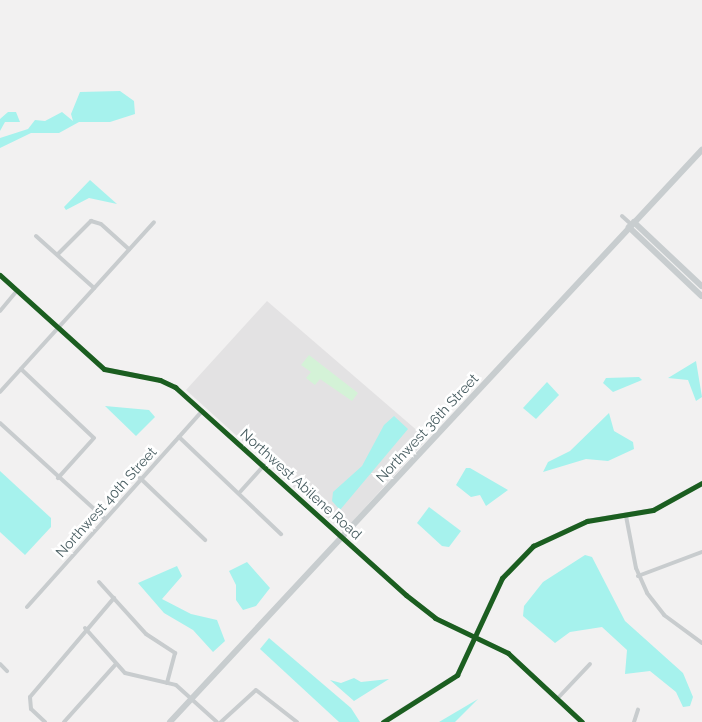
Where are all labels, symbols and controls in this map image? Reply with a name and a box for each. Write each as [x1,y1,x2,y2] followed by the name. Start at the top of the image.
[372,370,482,486] street label: Northwest 36th Street
[237,425,365,543] street label: Northwest Abilene Road
[52,443,160,561] street label: Northwest 40th Street

